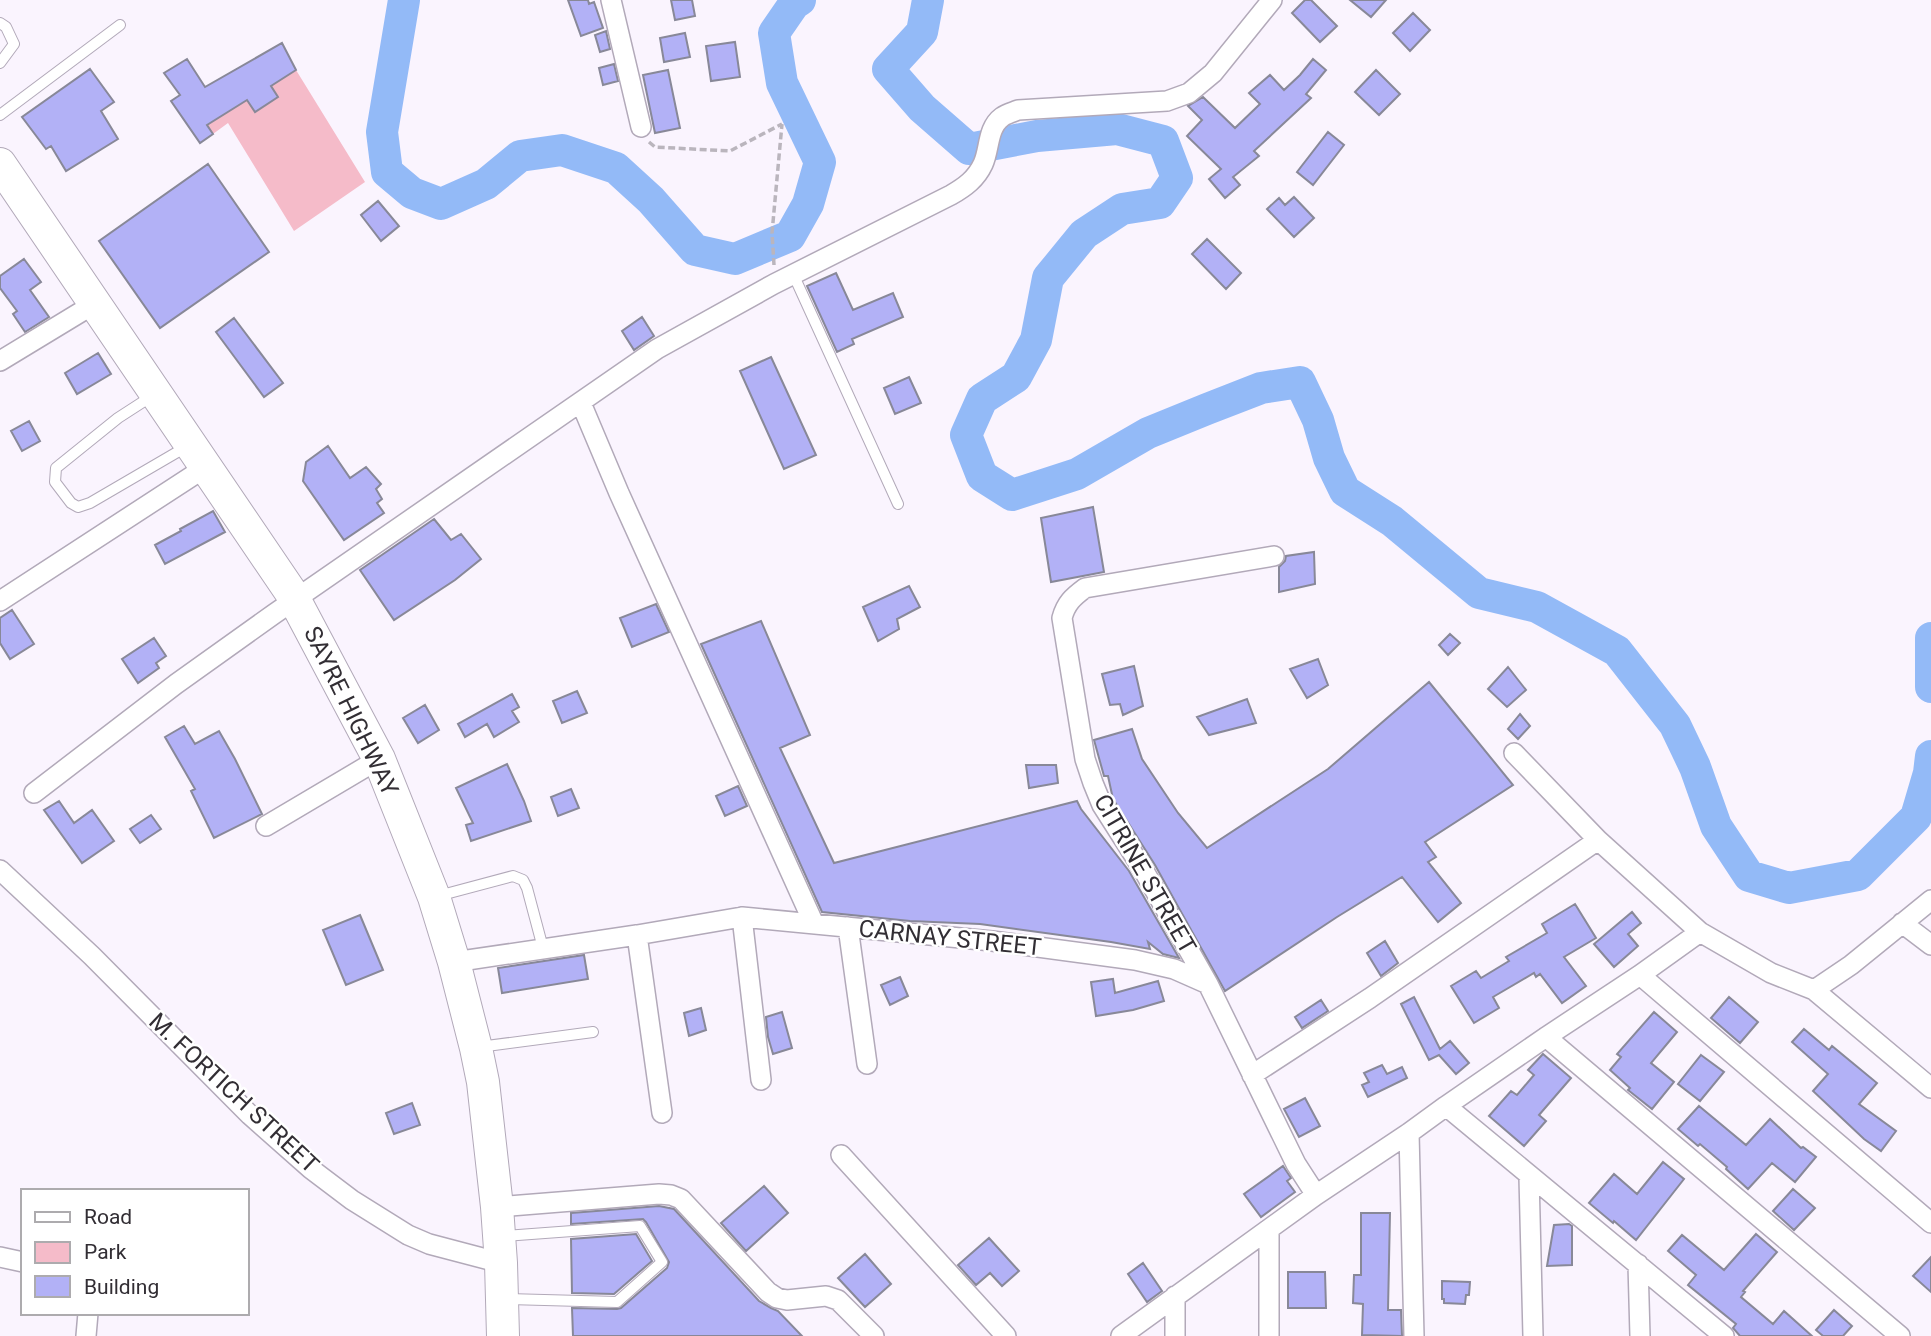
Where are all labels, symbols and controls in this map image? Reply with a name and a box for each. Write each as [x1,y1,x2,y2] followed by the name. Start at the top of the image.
[298,622,404,801] street label: SAYRE HIGHWAY
[1088,789,1202,959] street label: CITRINE STREET
[857,914,1043,962] street label: CARNAY STREET
[143,1007,325,1179] street label: M. FORTICH STREET
[21,1189,248,1315] legend
[84,1205,132,1229] text: Road
[84,1240,127,1264] text: Park
[84,1275,159,1299] text: Building

